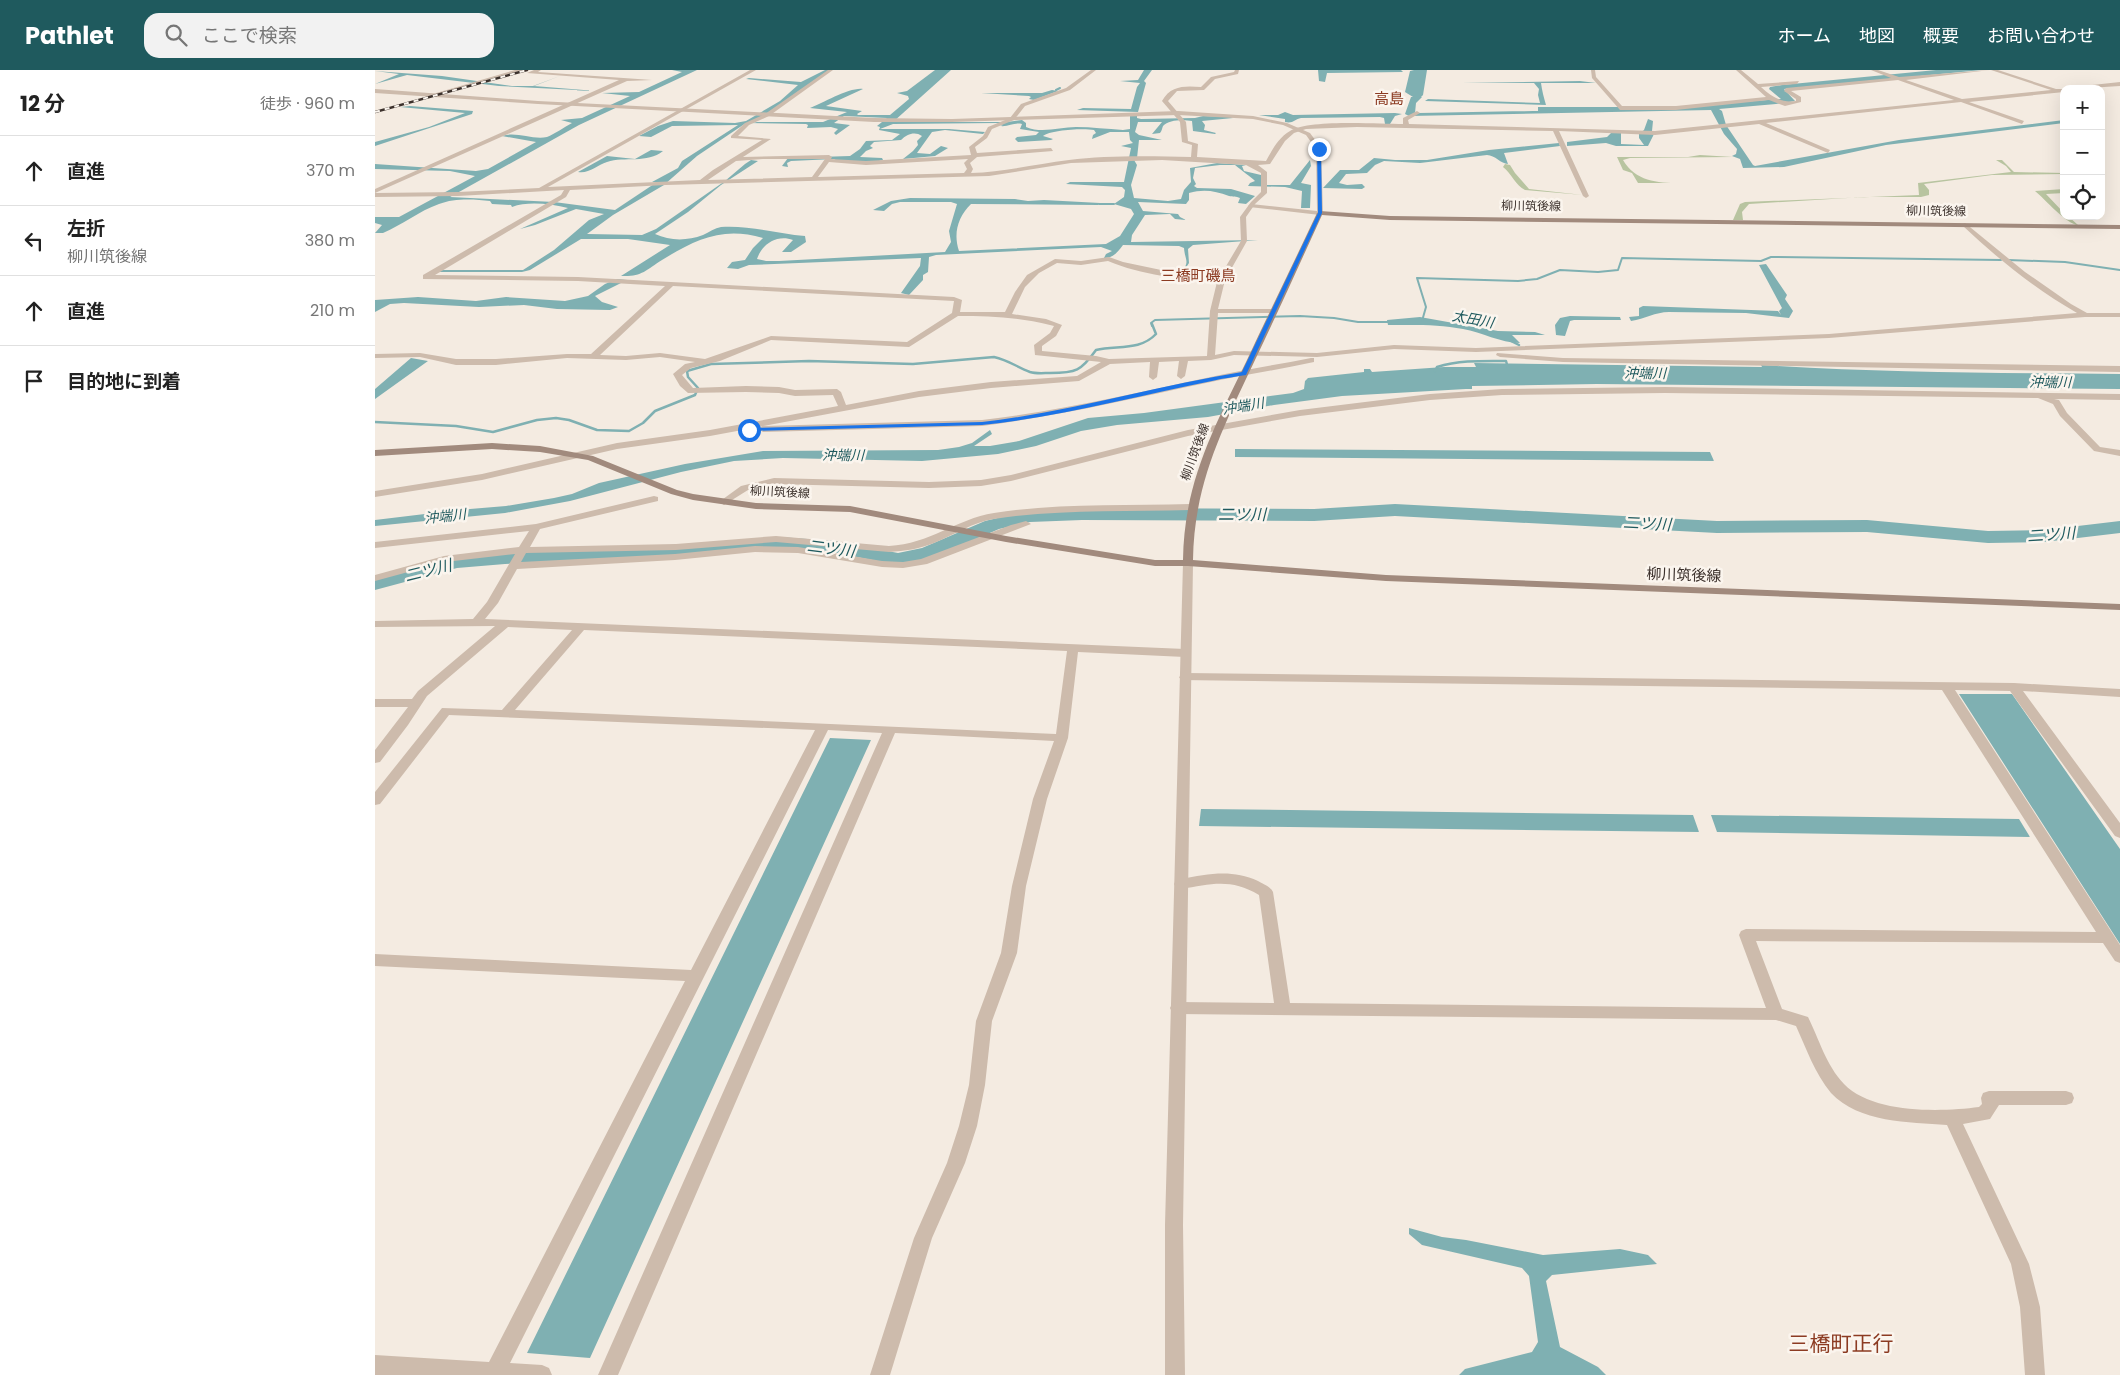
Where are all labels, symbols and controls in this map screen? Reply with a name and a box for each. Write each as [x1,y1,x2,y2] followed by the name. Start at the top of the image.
[144,13,494,58] search box
[25,19,114,52] text: Pathlet
[162,21,190,49] icon: search
[202,22,297,49] text: ここで検索
[1778,23,1831,48] text: ホーム
[1859,23,1895,48] text: 地図
[1923,23,1959,48] text: 概要
[1987,23,2095,48] text: お問い合わせ
[2060,85,2105,220] map controls
[2060,85,2105,130] button: +
[1374,88,1404,109] district label: 高島
[20,89,65,118] text: 12 分
[260,92,355,115] text: 徒歩 · 960 m
[2060,130,2105,175] button: −
[1308,138,1331,161] route end
[20,157,48,185] icon: ahead
[67,158,105,185] text: 直進
[306,159,355,182] text: 370 m
[2060,175,2105,220] button: locate
[1501,196,1561,215] street label: 柳川筑後線
[1906,201,1966,220] street label: 柳川筑後線
[67,215,105,242] text: 左折
[20,227,48,255] icon: left
[305,229,355,252] text: 380 m
[67,245,147,268] text: 柳川筑後線
[1160,265,1236,286] district label: 三橋町磯鳥
[20,297,48,325] icon: ahead
[67,298,105,325] text: 直進
[310,299,355,322] text: 210 m
[1451,306,1497,333] water label: 太田川
[1624,363,1668,383] water label: 沖端川
[20,367,48,395] icon: arrive
[67,368,181,395] text: 目的地に到着
[2029,372,2073,392] water label: 沖端川
[1221,393,1267,419] water label: 沖端川
[738,419,761,442] route start
[1176,421,1213,483] street label: 柳川筑後線
[822,445,866,465] water label: 沖端川
[750,481,810,502] street label: 柳川筑後線
[1218,503,1268,526] water label: 二ツ川
[423,504,469,528] water label: 沖端川
[1622,511,1674,536] water label: 二ツ川
[2026,521,2078,548] water label: 二ツ川
[806,534,858,563] water label: 二ツ川
[402,553,456,587] water label: 二ツ川
[1646,563,1722,586] street label: 柳川筑後線
[1789,1329,1894,1358] district label: 三橋町正行

